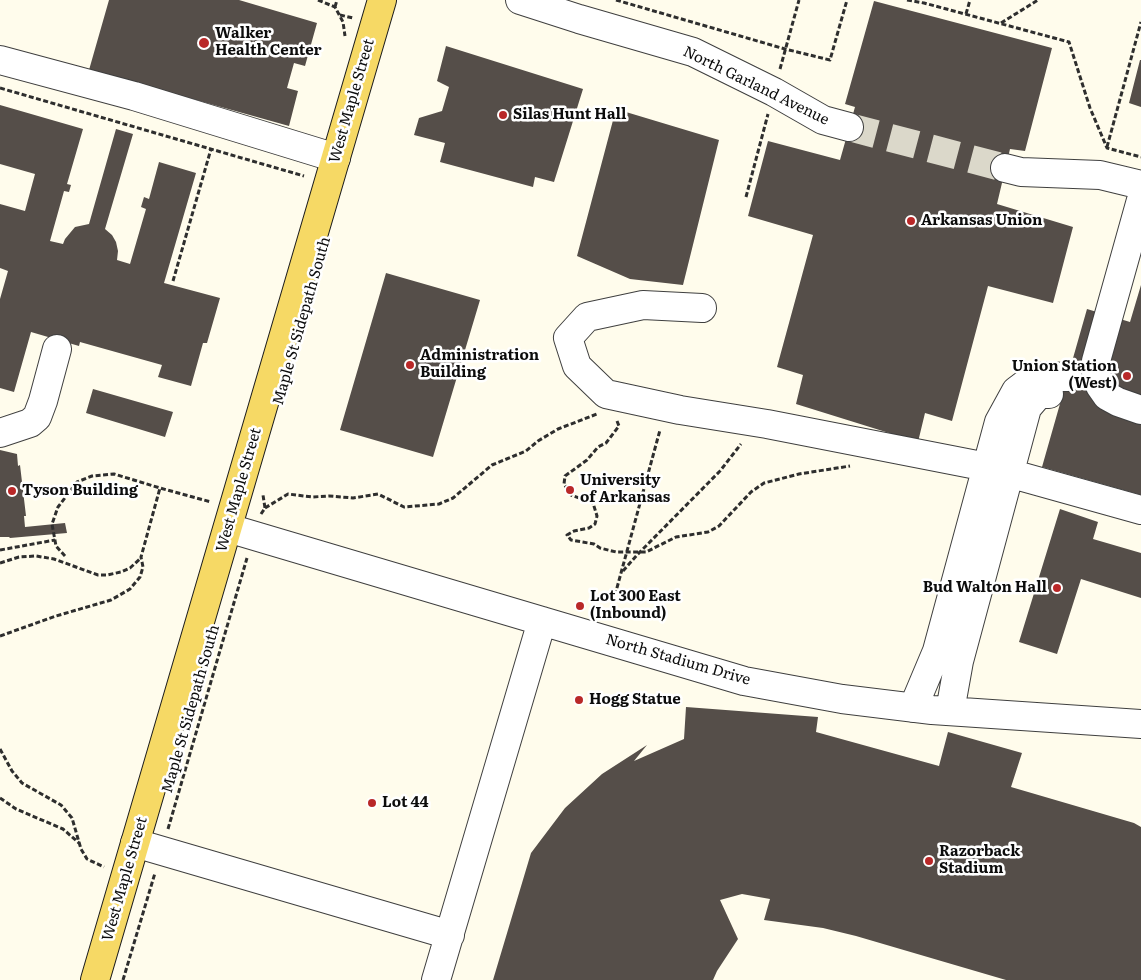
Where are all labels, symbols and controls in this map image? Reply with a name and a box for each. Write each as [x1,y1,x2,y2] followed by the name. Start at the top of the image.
[215,25,322,60] place label: Walker Health Center
[197,36,211,50] marker: Walker Health Center
[326,37,378,165] street label: West Maple Street
[680,43,832,129] street label: North Garland Avenue
[513,106,626,124] place label: Silas Hunt Hall
[497,109,509,121] marker: Silas Hunt Hall
[921,212,1042,230] place label: Arkansas Union
[905,215,917,227] marker: Arkansas Union
[269,235,335,407] street label: Maple St Sidepath South
[420,347,539,382] place label: Administration Building
[1012,358,1117,393] place label: Union Station (West)
[404,359,416,371] marker: Administration Building
[1121,370,1133,382] marker: Union Station (West)
[213,426,265,554] street label: West Maple Street
[580,472,670,507] place label: University of Arkansas
[22,482,138,500] place label: Tyson Building
[564,484,576,496] marker: University of Arkansas
[6,485,18,497] marker: Tyson Building
[923,579,1047,597] place label: Bud Walton Hall
[1051,582,1063,594] marker: Bud Walton Hall
[590,588,681,623] place label: Lot 300 East (Inbound)
[574,600,586,612] marker: Lot 300 East (Inbound)
[158,623,224,795] street label: Maple St Sidepath South
[603,631,753,689] street label: North Stadium Drive
[589,691,681,709] place label: Hogg Statue
[573,694,585,706] marker: Hogg Statue
[382,794,429,812] place label: Lot 44
[366,797,378,809] marker: Lot 44
[99,815,151,943] street label: West Maple Street
[939,843,1020,878] place label: Razorback Stadium
[923,855,935,867] marker: Razorback Stadium

